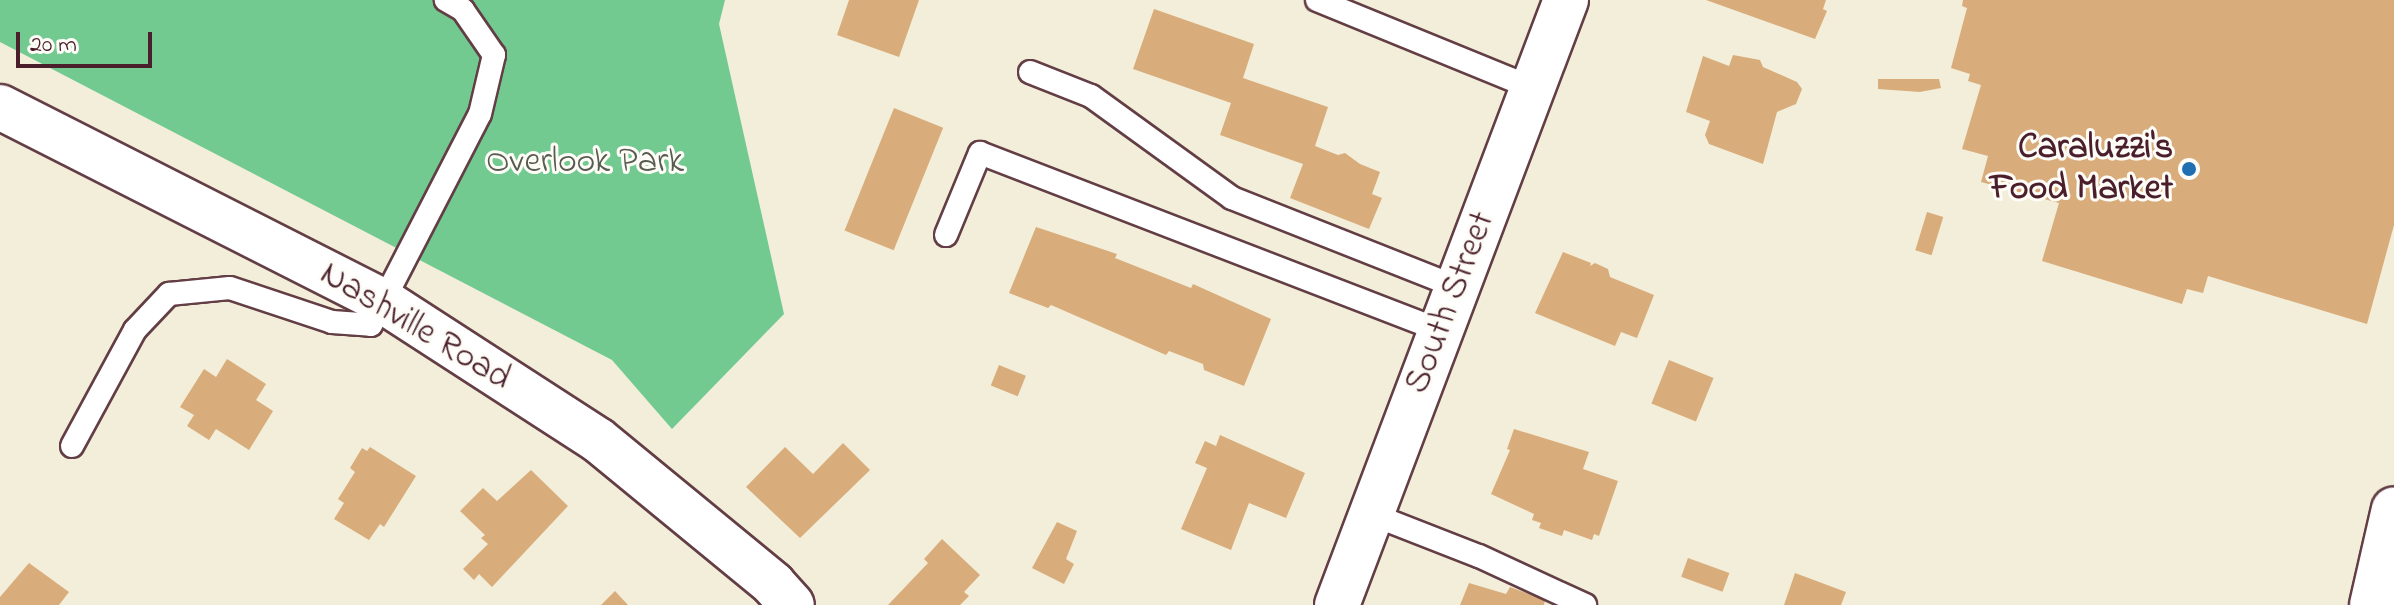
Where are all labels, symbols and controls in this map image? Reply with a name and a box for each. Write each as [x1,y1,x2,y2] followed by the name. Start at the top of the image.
[20,16,156,66] scale bar
[30,28,77,63] text: 20 m
[1990,126,2173,211] place label: Caraluzzi's Food Market
[486,141,684,185] park label: Overlook Park
[2180,160,2198,178] marker: Caraluzzi's Food Market
[1397,206,1505,400] street label: South Street
[312,253,518,401] street label: Nashville Road

